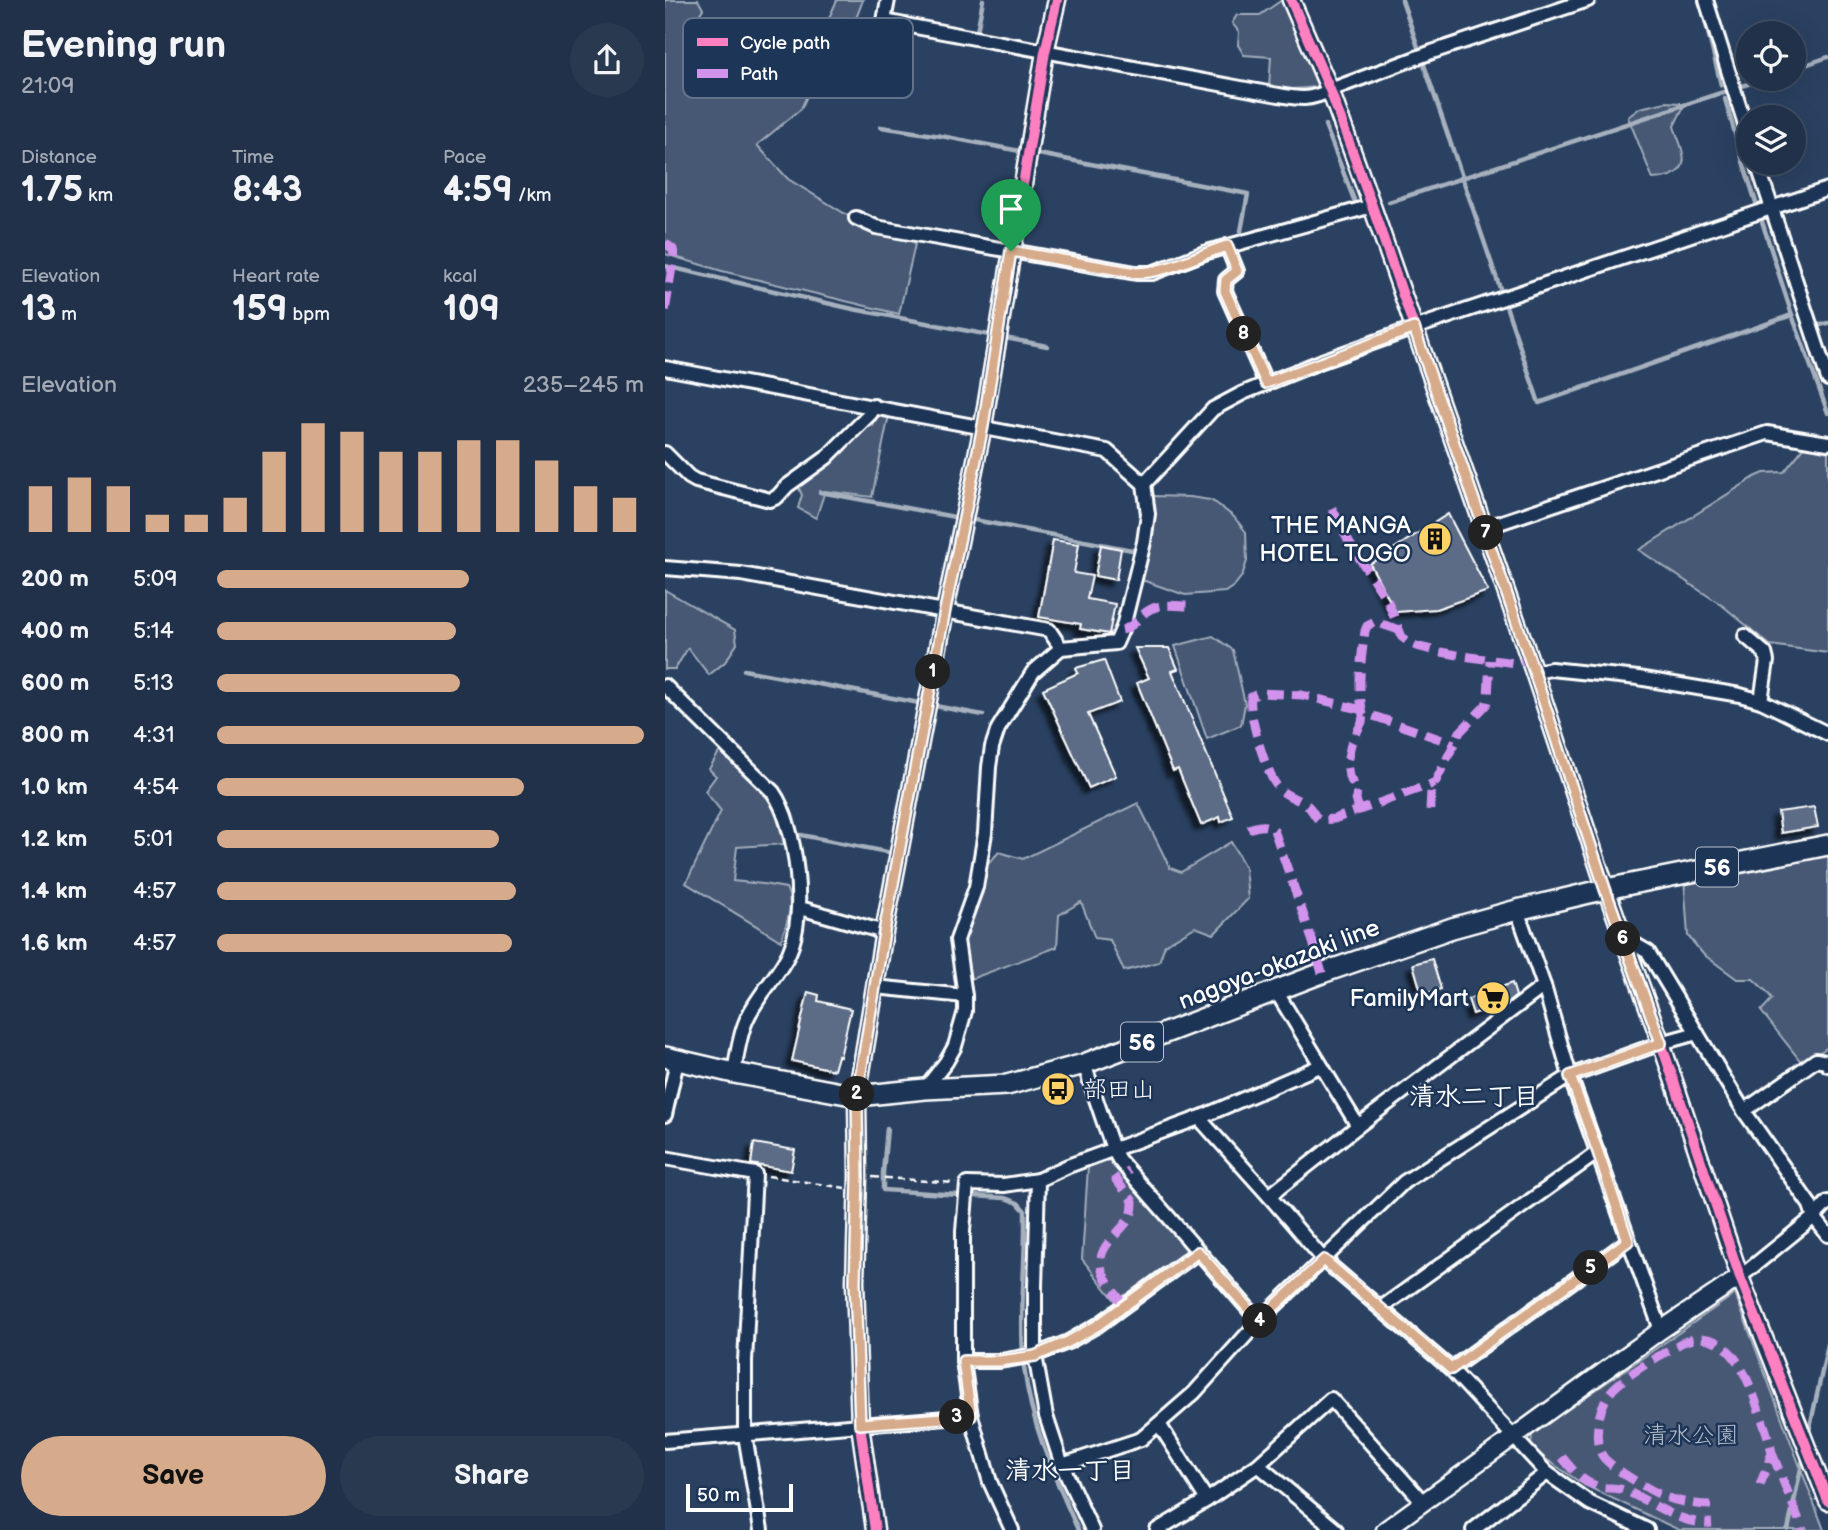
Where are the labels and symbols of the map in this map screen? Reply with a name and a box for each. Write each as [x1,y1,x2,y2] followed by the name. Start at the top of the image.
[683,18,913,98] legend
[740,32,830,55] text: Cycle path
[740,63,778,86] text: Path
[981,179,1041,251] pin
[1227,316,1261,352] pin: 8
[1259,511,1411,568] place label: THE MANGA HOTEL TOGO
[1469,516,1503,550] pin: 7
[1416,520,1454,558] building icon: THE MANGA HOTEL TOGO
[915,654,951,690] pin: 1
[1696,848,1738,887] road number: 56
[1175,913,1384,1016] street label: nagoya-okazaki line
[1605,922,1641,956] pin: 6
[1474,979,1512,1017] supermarket icon: FamilyMart
[1350,984,1470,1013] place label: FamilyMart
[1121,1023,1163,1062] road number: 56
[1039,1070,1077,1108] bus stop icon: 部田山
[1083,1075,1155,1104] place label: 部田山
[839,1076,875,1112] pin: 2
[1409,1082,1539,1113] district label: 清水二丁目
[1573,1250,1609,1286] pin: 5
[1243,1304,1277,1338] pin: 4
[939,1400,975,1434] pin: 3
[1643,1421,1739,1450] park label: 清水公園
[1005,1456,1135,1487] district label: 清水一丁目
[686,1481,793,1513] scale bar

